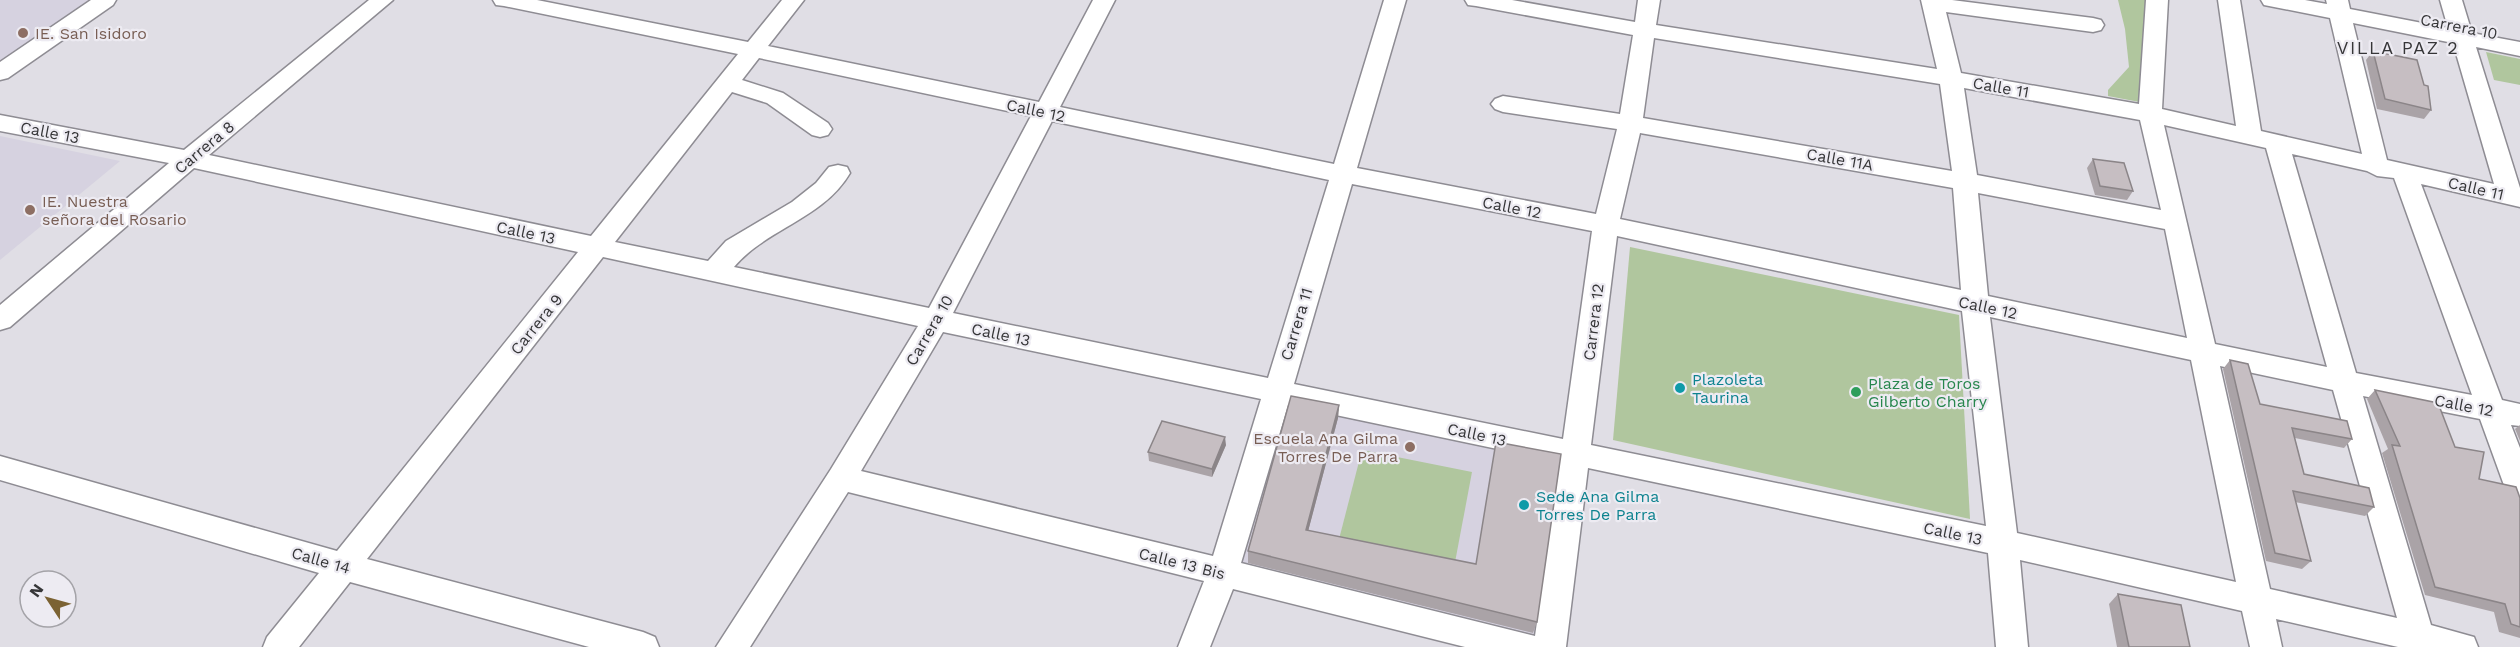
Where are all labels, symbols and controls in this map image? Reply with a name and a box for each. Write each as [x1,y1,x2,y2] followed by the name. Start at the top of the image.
[2419,10,2499,43] street label: Carrera 10
[35,24,147,43] place label: IE. San Isidoro
[16,26,30,40] marker: IE. San Isidoro
[2337,37,2459,58] district label: VILLA PAZ 2
[1971,73,2030,102] street label: Calle 11
[1005,95,1067,126] street label: Calle 12
[19,117,81,148] street label: Calle 13
[170,117,238,178] street label: Carrera 8
[1805,144,1875,175] street label: Calle 11A
[2446,173,2506,204] street label: Calle 11
[42,192,187,229] place label: IE. Nuestra señora del Rosario
[1481,192,1543,223] street label: Calle 12
[23,203,37,217] marker: IE. Nuestra señora del Rosario
[495,217,557,248] street label: Calle 13
[1579,282,1608,362] street label: Carrera 12
[1276,286,1316,363] street label: Carrera 11
[506,290,567,358] street label: Carrera 9
[902,292,957,369] street label: Carrera 10
[1957,292,2019,323] street label: Calle 12
[970,319,1032,350] street label: Calle 13
[1692,370,1763,407] place label: Plazoleta Taurina
[1868,374,1988,411] place label: Plaza de Toros Gilberto Charry
[1673,381,1687,395] marker: Plazoleta Taurina
[1849,385,1863,399] marker: Plaza de Toros Gilberto Charry
[2433,390,2495,421] street label: Calle 12
[1446,419,1508,450] street label: Calle 13
[1253,429,1398,466] place label: Escuela Ana Gilma Torres De Parra
[1403,440,1417,454] marker: Escuela Ana Gilma Torres De Parra
[1536,487,1659,524] place label: Sede Ana Gilma Torres De Parra
[1517,498,1531,512] marker: Sede Ana Gilma Torres De Parra
[1922,518,1984,549] street label: Calle 13
[289,543,353,578] street label: Calle 14
[1137,544,1227,583] street label: Calle 13 Bis
[18,569,78,629] north arrow
[25,580,47,601] text: N

